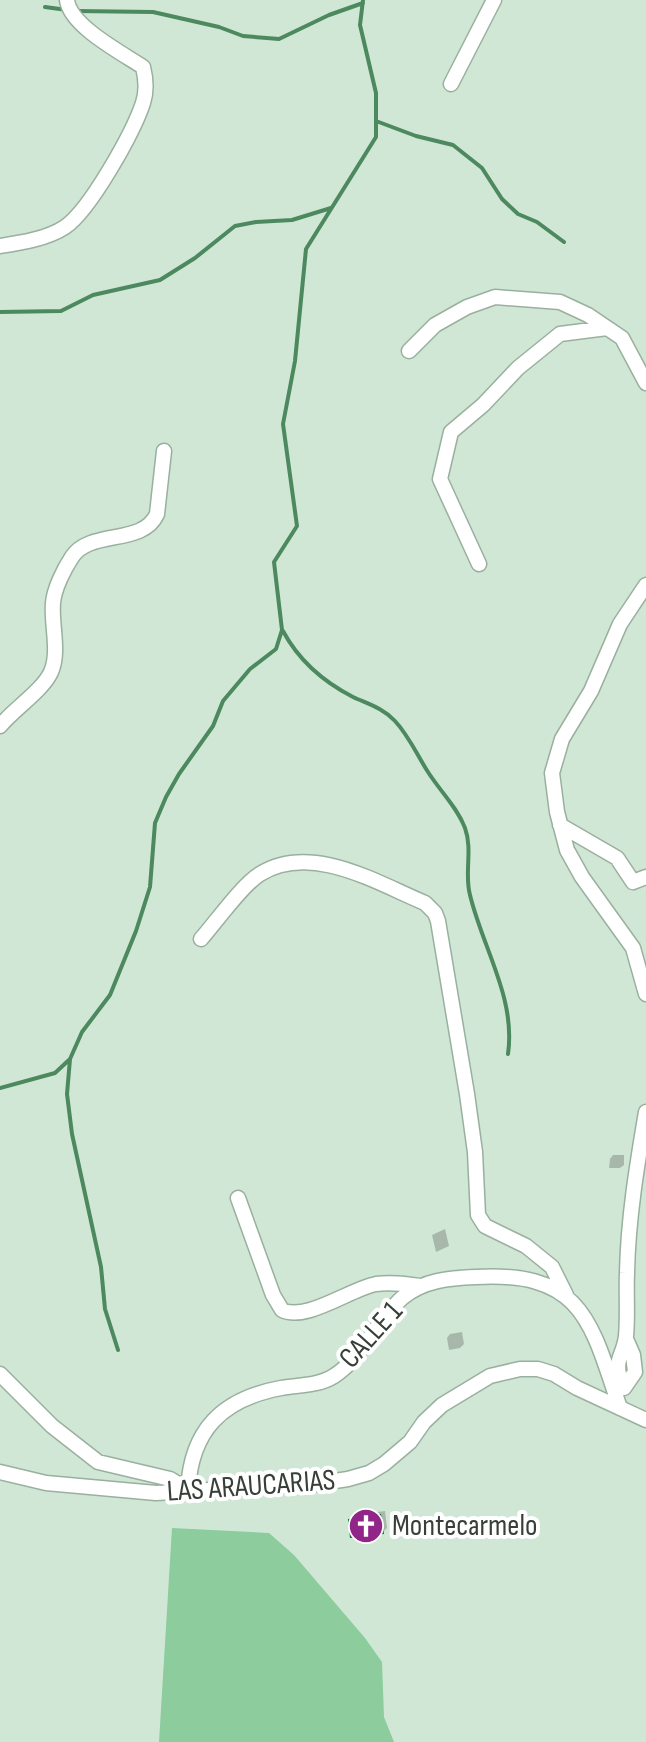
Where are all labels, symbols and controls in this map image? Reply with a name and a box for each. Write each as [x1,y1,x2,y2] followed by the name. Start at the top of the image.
[332,1294,411,1376] street label: CALLE 1
[166,1462,336,1510] street label: LAS ARAUCARIAS
[347,1507,385,1545] church icon: Montecarmelo
[392,1508,537,1544] place label: Montecarmelo

